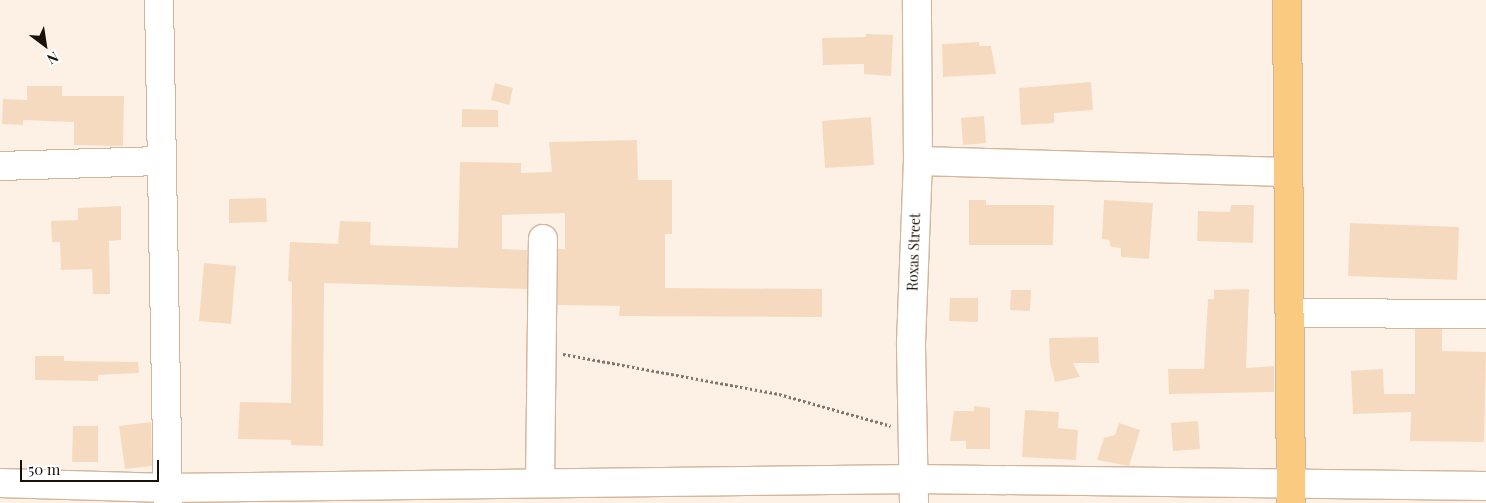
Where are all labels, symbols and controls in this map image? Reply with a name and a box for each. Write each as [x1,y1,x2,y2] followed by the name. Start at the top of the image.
[20,20,70,70] north arrow
[44,48,62,69] text: N
[904,213,924,291] street label: Roxas Street
[22,450,161,482] scale bar
[28,459,60,479] text: 50 m

